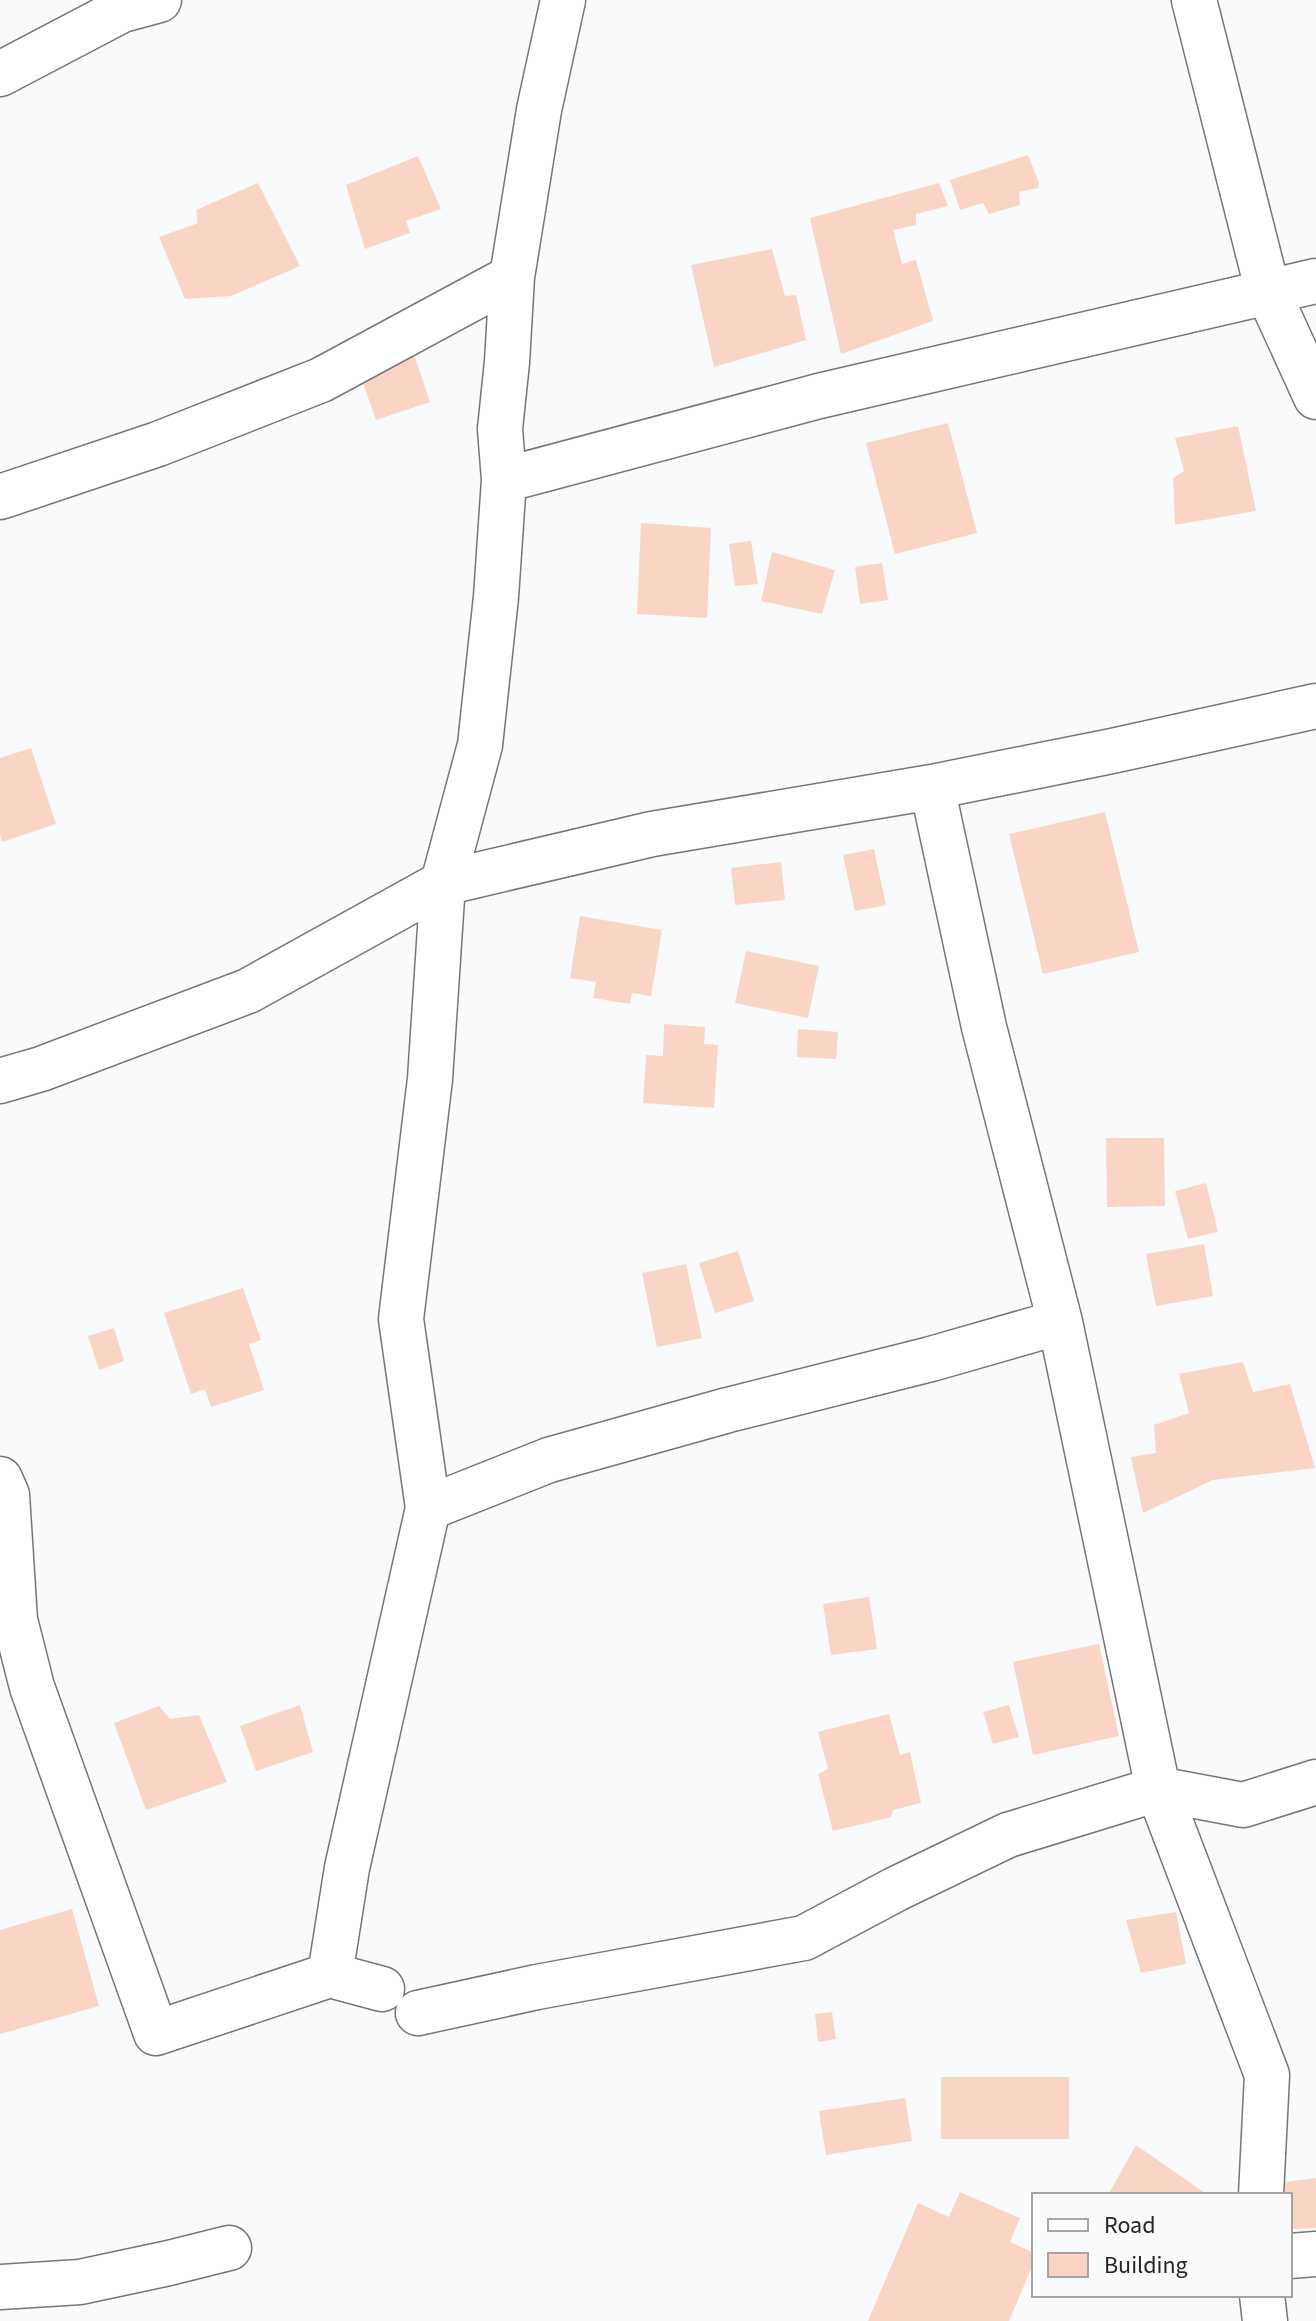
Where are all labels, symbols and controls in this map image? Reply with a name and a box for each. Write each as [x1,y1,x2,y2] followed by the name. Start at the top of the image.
[1032,2193,1292,2297] legend
[1104,2208,1156,2243] text: Road
[1104,2248,1188,2283] text: Building

